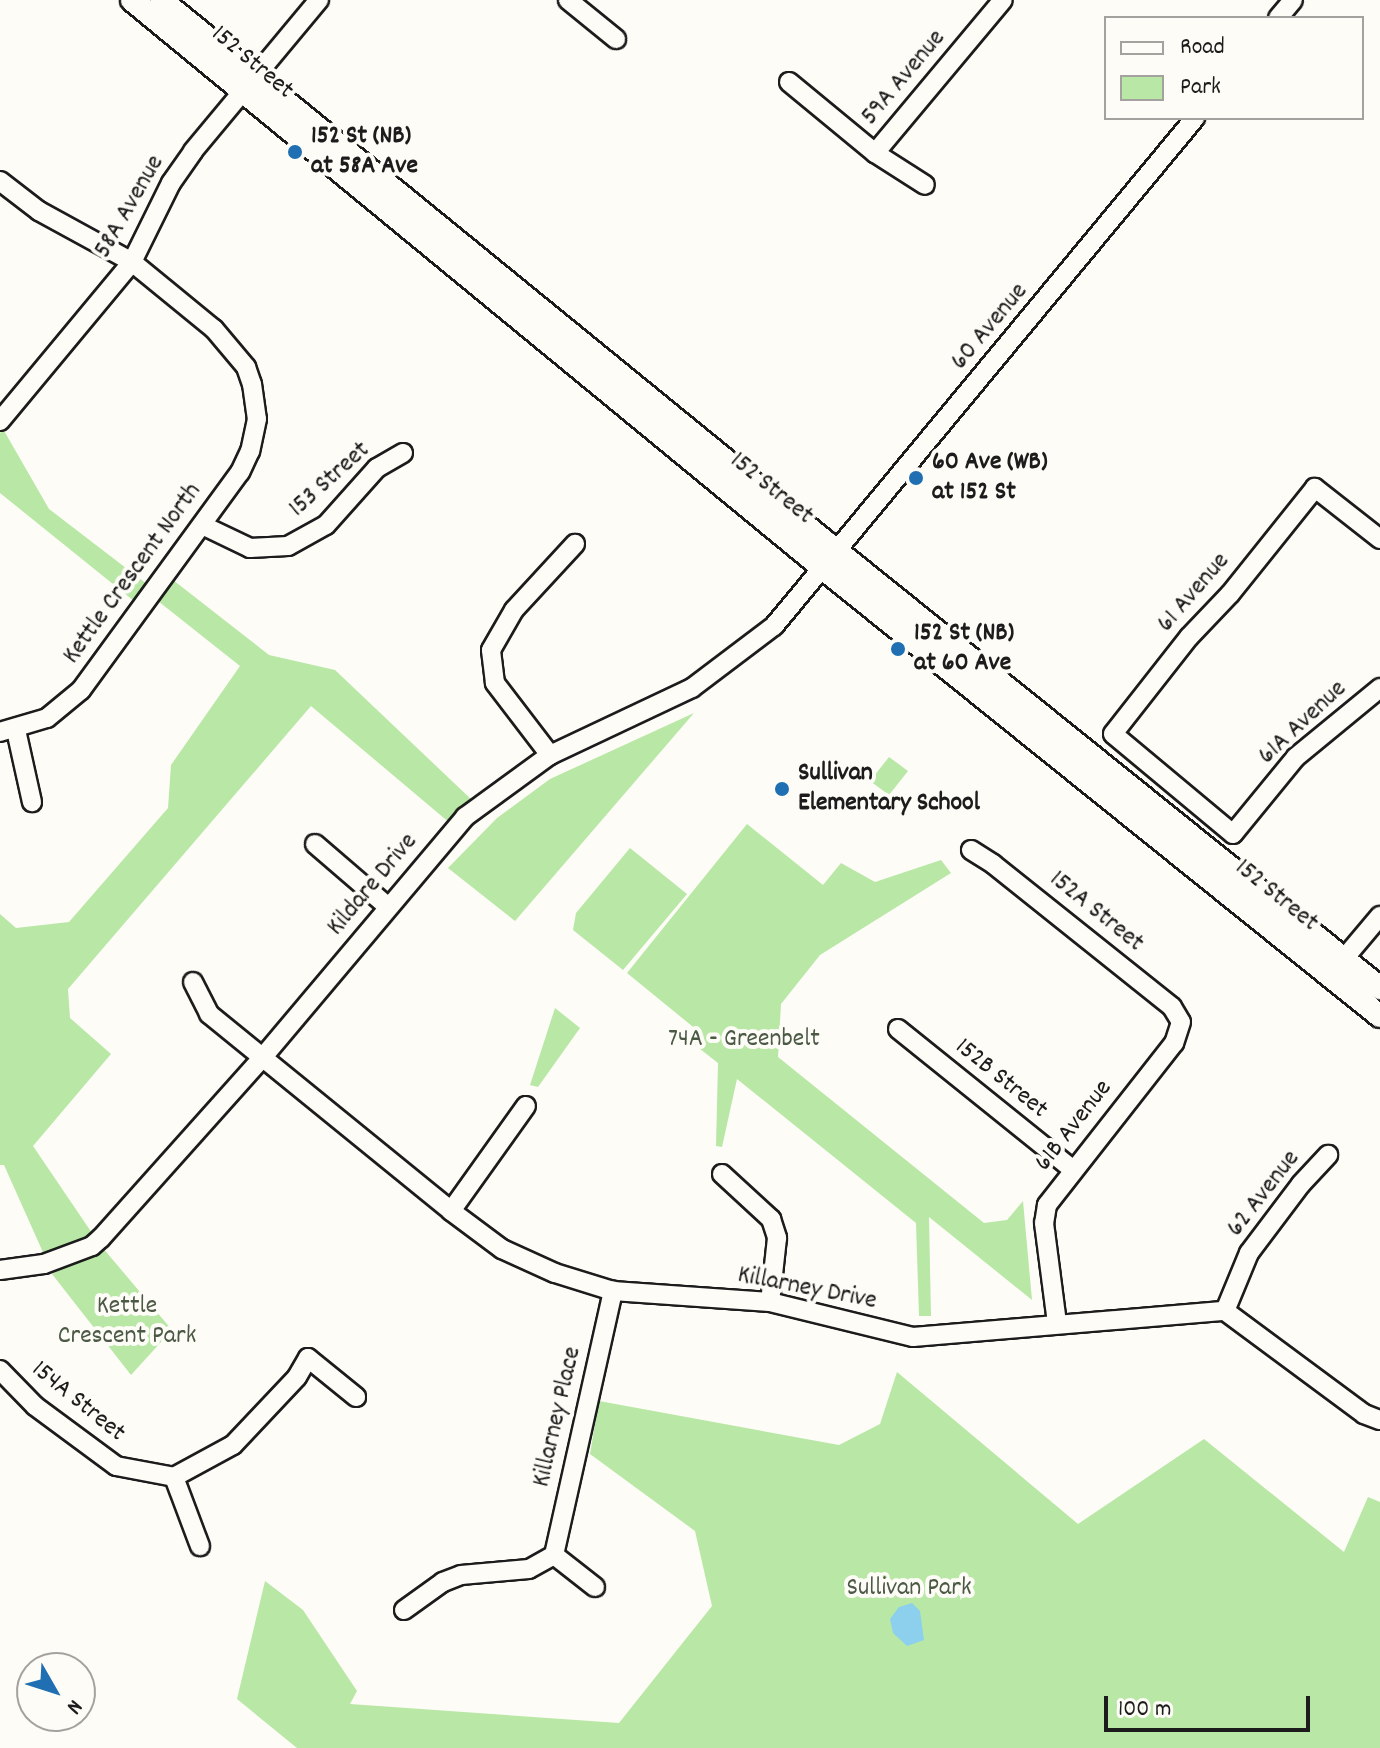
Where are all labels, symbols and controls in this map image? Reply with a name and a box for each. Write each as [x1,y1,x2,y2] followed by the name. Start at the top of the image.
[1104,16,1364,120] legend
[204,19,300,107] street label: 152 Street
[855,24,953,132] street label: 59A Avenue
[1180,31,1225,65] text: Road
[1180,71,1221,105] text: Park
[311,121,418,182] place label: 152 St (NB) at 58A Ave
[286,143,304,161] marker: 152 St (NB) at 58A Ave
[88,150,172,264] street label: 58A Avenue
[945,277,1035,377] street label: 60 Avenue
[283,435,377,525] street label: 153 Street
[723,446,819,532] street label: 152 Street
[932,447,1048,508] place label: 60 Ave (WB) at 152 St
[907,469,925,487] marker: 60 Ave (WB) at 152 St
[57,477,209,671] street label: Kettle Crescent North
[1151,547,1237,639] street label: 61 Avenue
[914,618,1014,680] place label: 152 St (NB) at 60 Ave
[889,640,907,658] marker: 152 St (NB) at 60 Ave
[1252,674,1354,772] street label: 61A Avenue
[798,758,980,820] place label: Sullivan Elementary School
[773,780,791,798] marker: Sullivan Elementary School
[321,827,425,943] street label: Kildare Drive
[1228,853,1324,939] street label: 152 Street
[1042,865,1150,959] street label: 152A Street
[668,1024,820,1056] park label: 74A - Greenbelt
[948,1032,1054,1126] street label: 152B Street
[1029,1074,1119,1178] street label: 61B Avenue
[1221,1145,1307,1243] street label: 62 Avenue
[735,1260,879,1318] street label: Killarney Drive
[58,1291,196,1352] park label: Kettle Crescent Park
[527,1344,589,1490] street label: Killarney Place
[25,1355,131,1449] street label: 154A Street
[846,1573,972,1605] park label: Sullivan Park
[16,1652,96,1732] north arrow
[1108,1680,1314,1730] scale bar
[58,1692,89,1720] text: N
[1118,1693,1171,1727] text: 100 m

